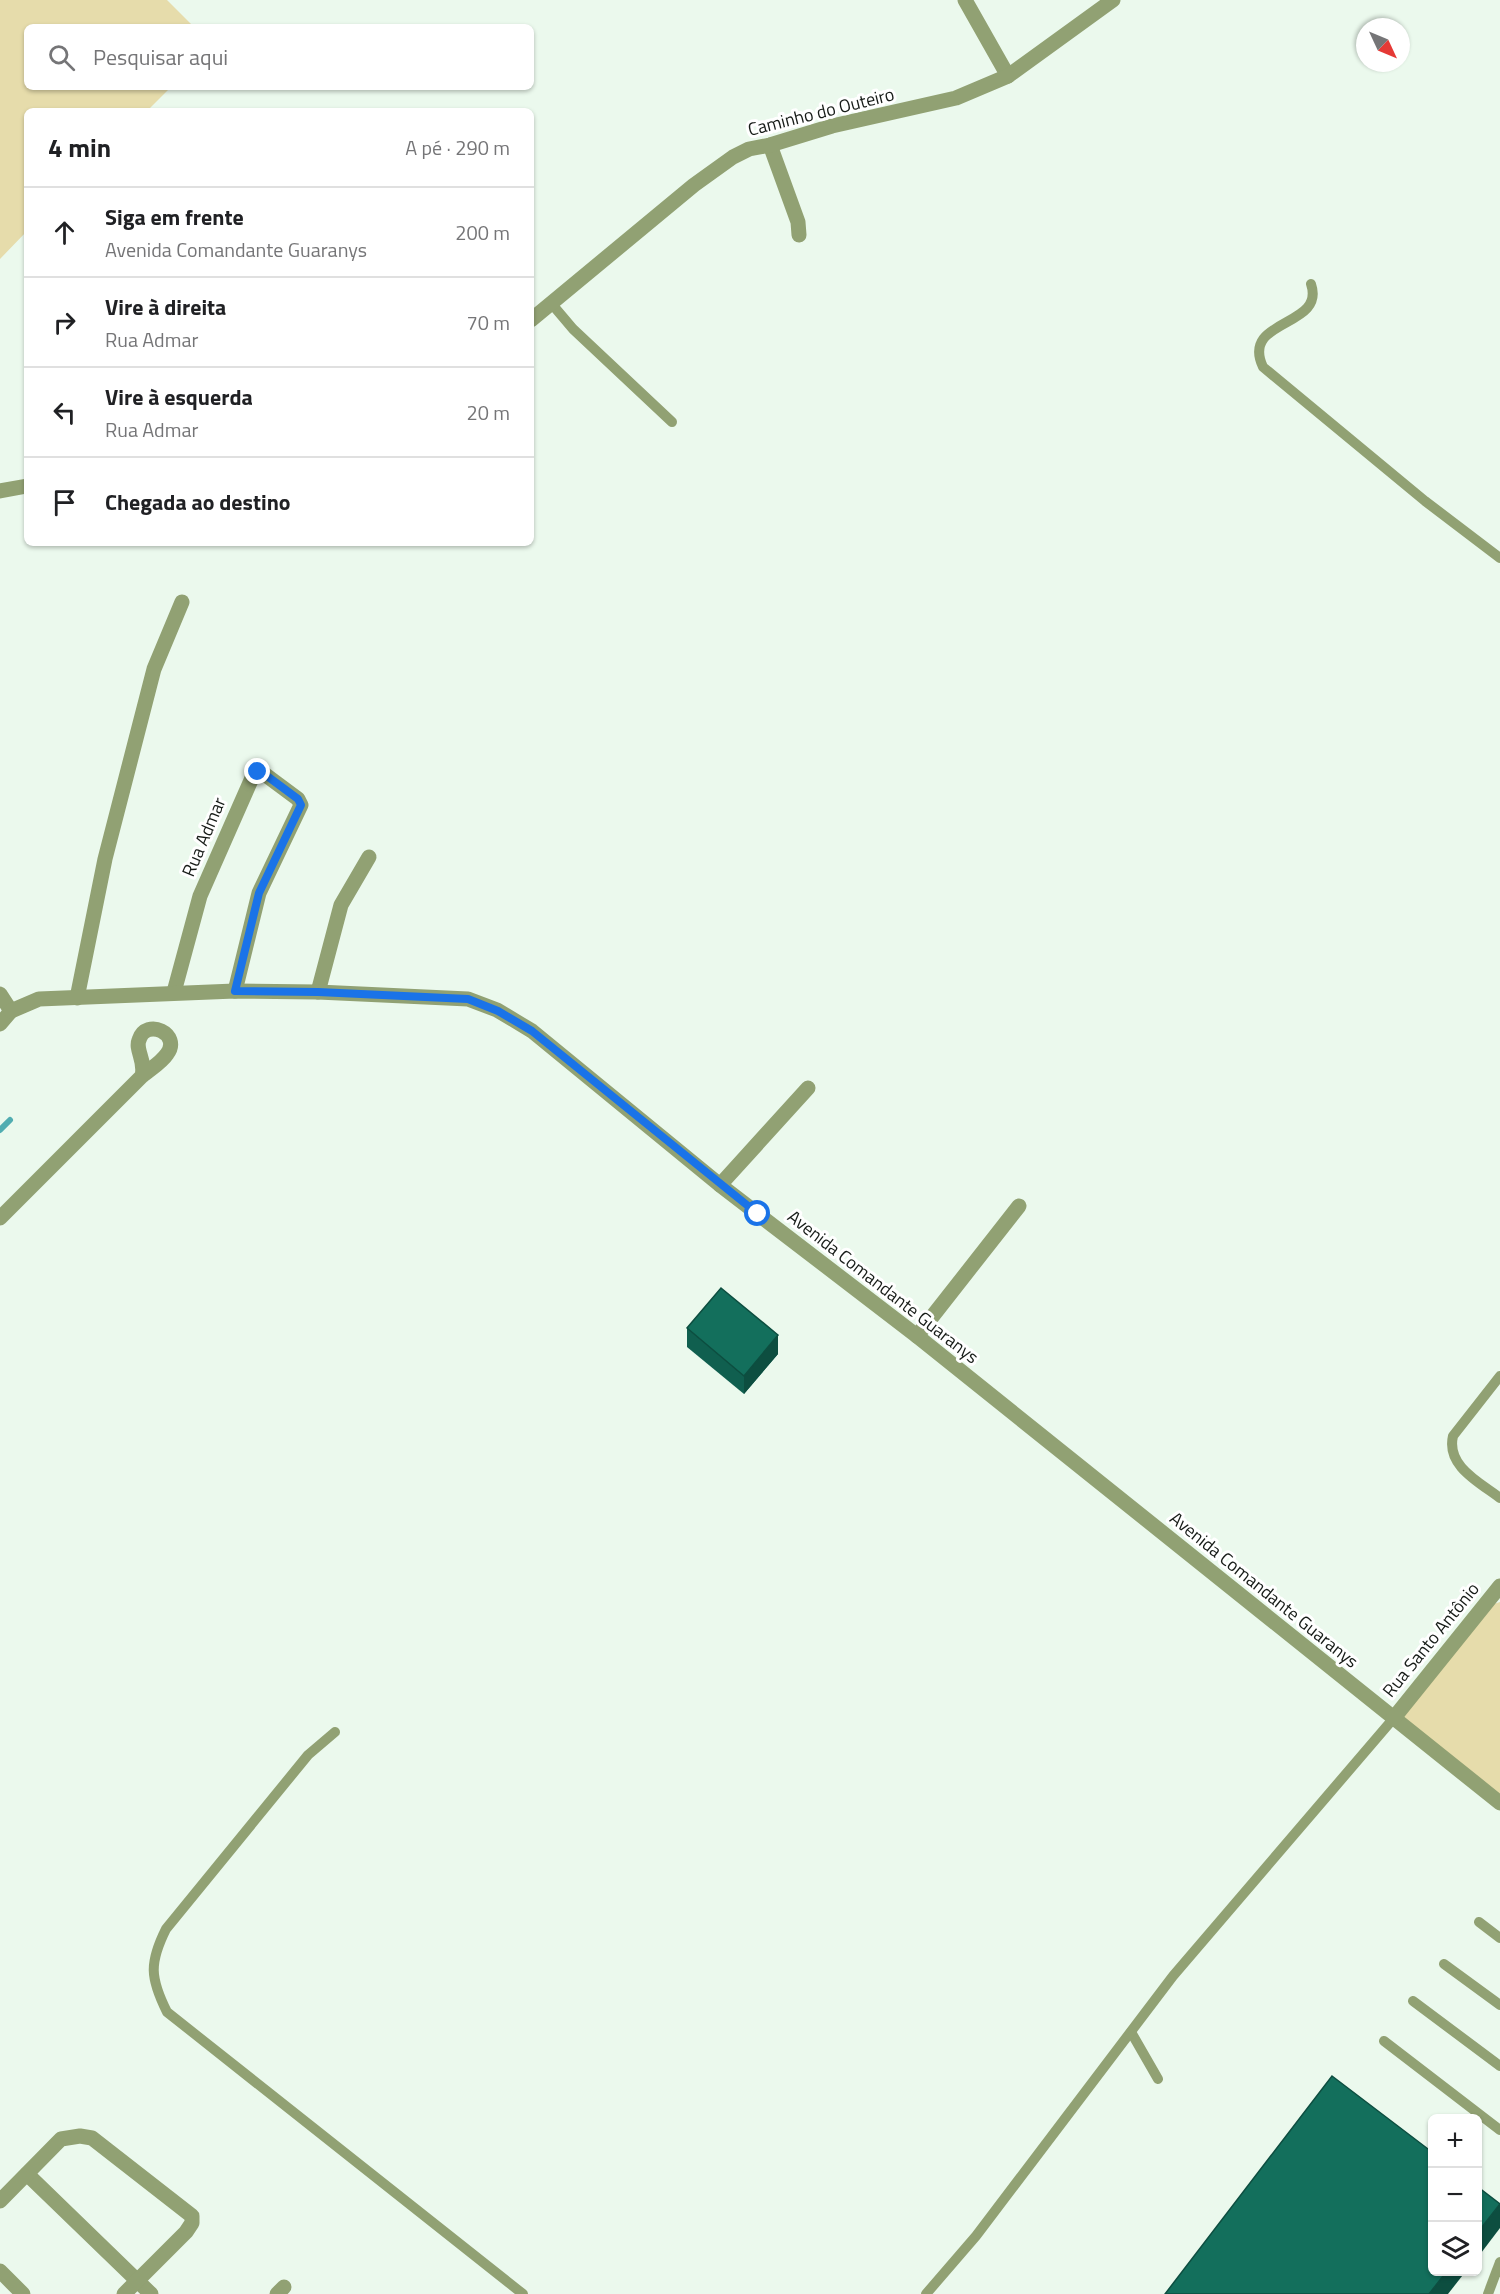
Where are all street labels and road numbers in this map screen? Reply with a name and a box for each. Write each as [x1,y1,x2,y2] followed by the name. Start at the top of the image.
[745,80,897,143] street label: Caminho do Outeiro
[175,793,232,881] street label: Rua Admar
[782,1203,985,1370] street label: Avenida Comandante Guaranys
[1164,1505,1364,1674] street label: Avenida Comandante Guaranys
[1376,1576,1485,1703] street label: Rua Santo Antônio

